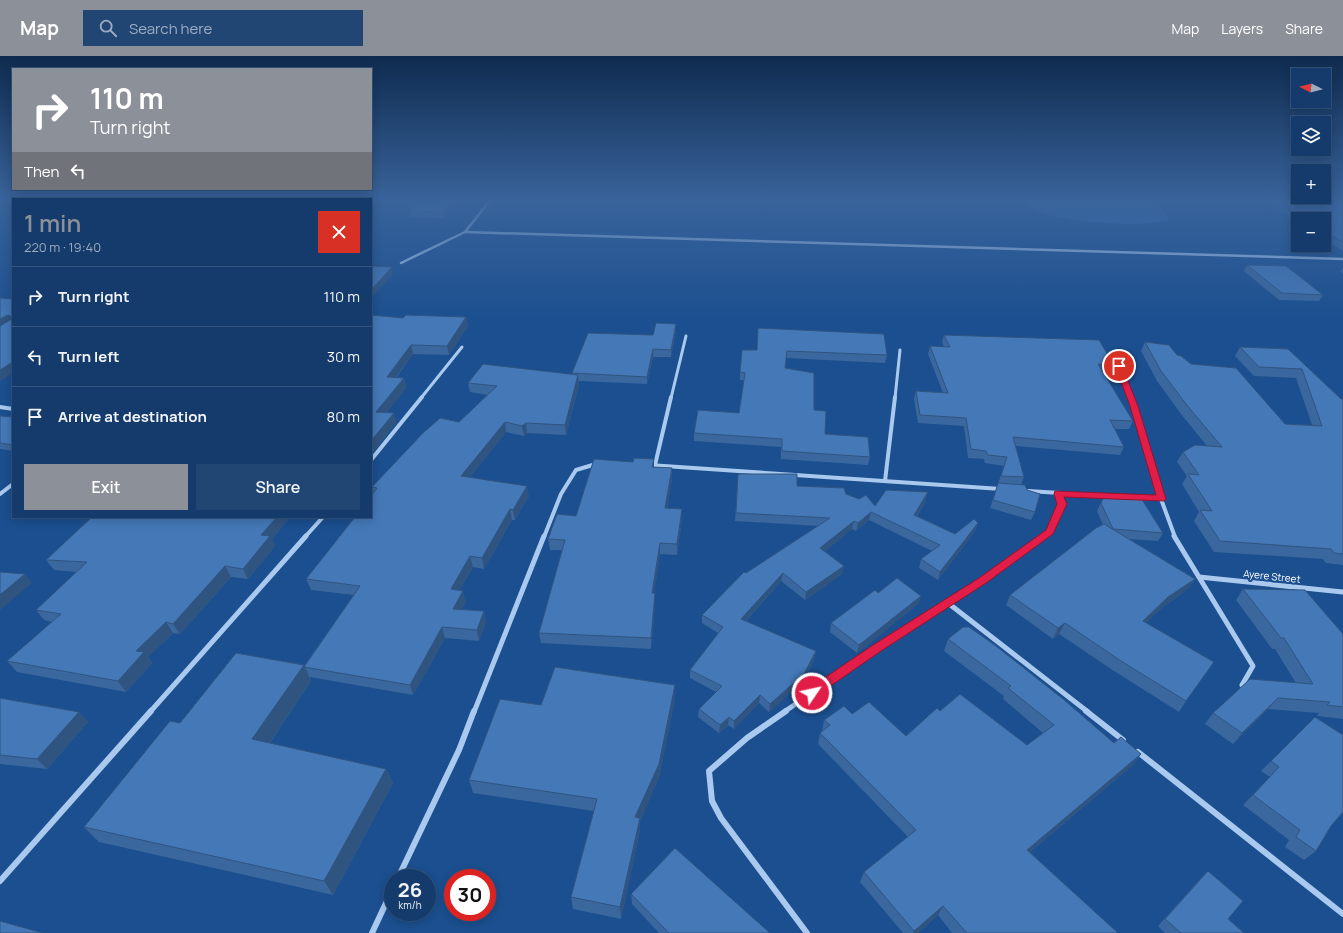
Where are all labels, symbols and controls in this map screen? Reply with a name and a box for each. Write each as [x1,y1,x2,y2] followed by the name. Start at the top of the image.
[83,10,363,46] search box
[20,15,59,41] text: Map
[97,17,119,39] icon: search
[129,18,212,39] text: Search here
[1171,19,1199,38] text: Map
[1221,19,1263,38] text: Layers
[1285,19,1323,38] text: Share
[1291,68,1331,108] north arrow
[1291,68,1331,252] map controls
[90,79,164,117] text: 110 m
[24,84,76,136] icon: right
[90,115,171,139] text: Turn right
[1291,116,1331,156] button: layers
[67,160,89,182] icon: left
[24,161,59,182] text: Then
[1291,164,1331,204] button: +
[24,206,81,239] text: 1 min
[318,211,360,253] button: close
[1291,212,1331,252] button: −
[24,238,101,256] text: 220 m · 19:40
[24,286,46,308] icon: right
[58,286,129,307] text: Turn right
[323,286,360,307] text: 110 m
[24,346,46,368] icon: left
[58,346,120,367] text: Turn left
[327,346,360,367] text: 30 m
[1102,349,1136,383] pin
[1108,355,1130,377] icon: arrive
[24,406,46,428] icon: arrive
[58,406,207,427] text: Arrive at destination
[326,406,360,427] text: 80 m
[24,464,188,510] button: Exit
[196,464,360,510] button: Share
[1243,566,1301,586] street label: Ayere Street
[791,672,833,714] position arrow
[444,869,496,921] speed limit sign: 30
[398,876,422,903] text: 26
[398,898,422,912] text: km/h

